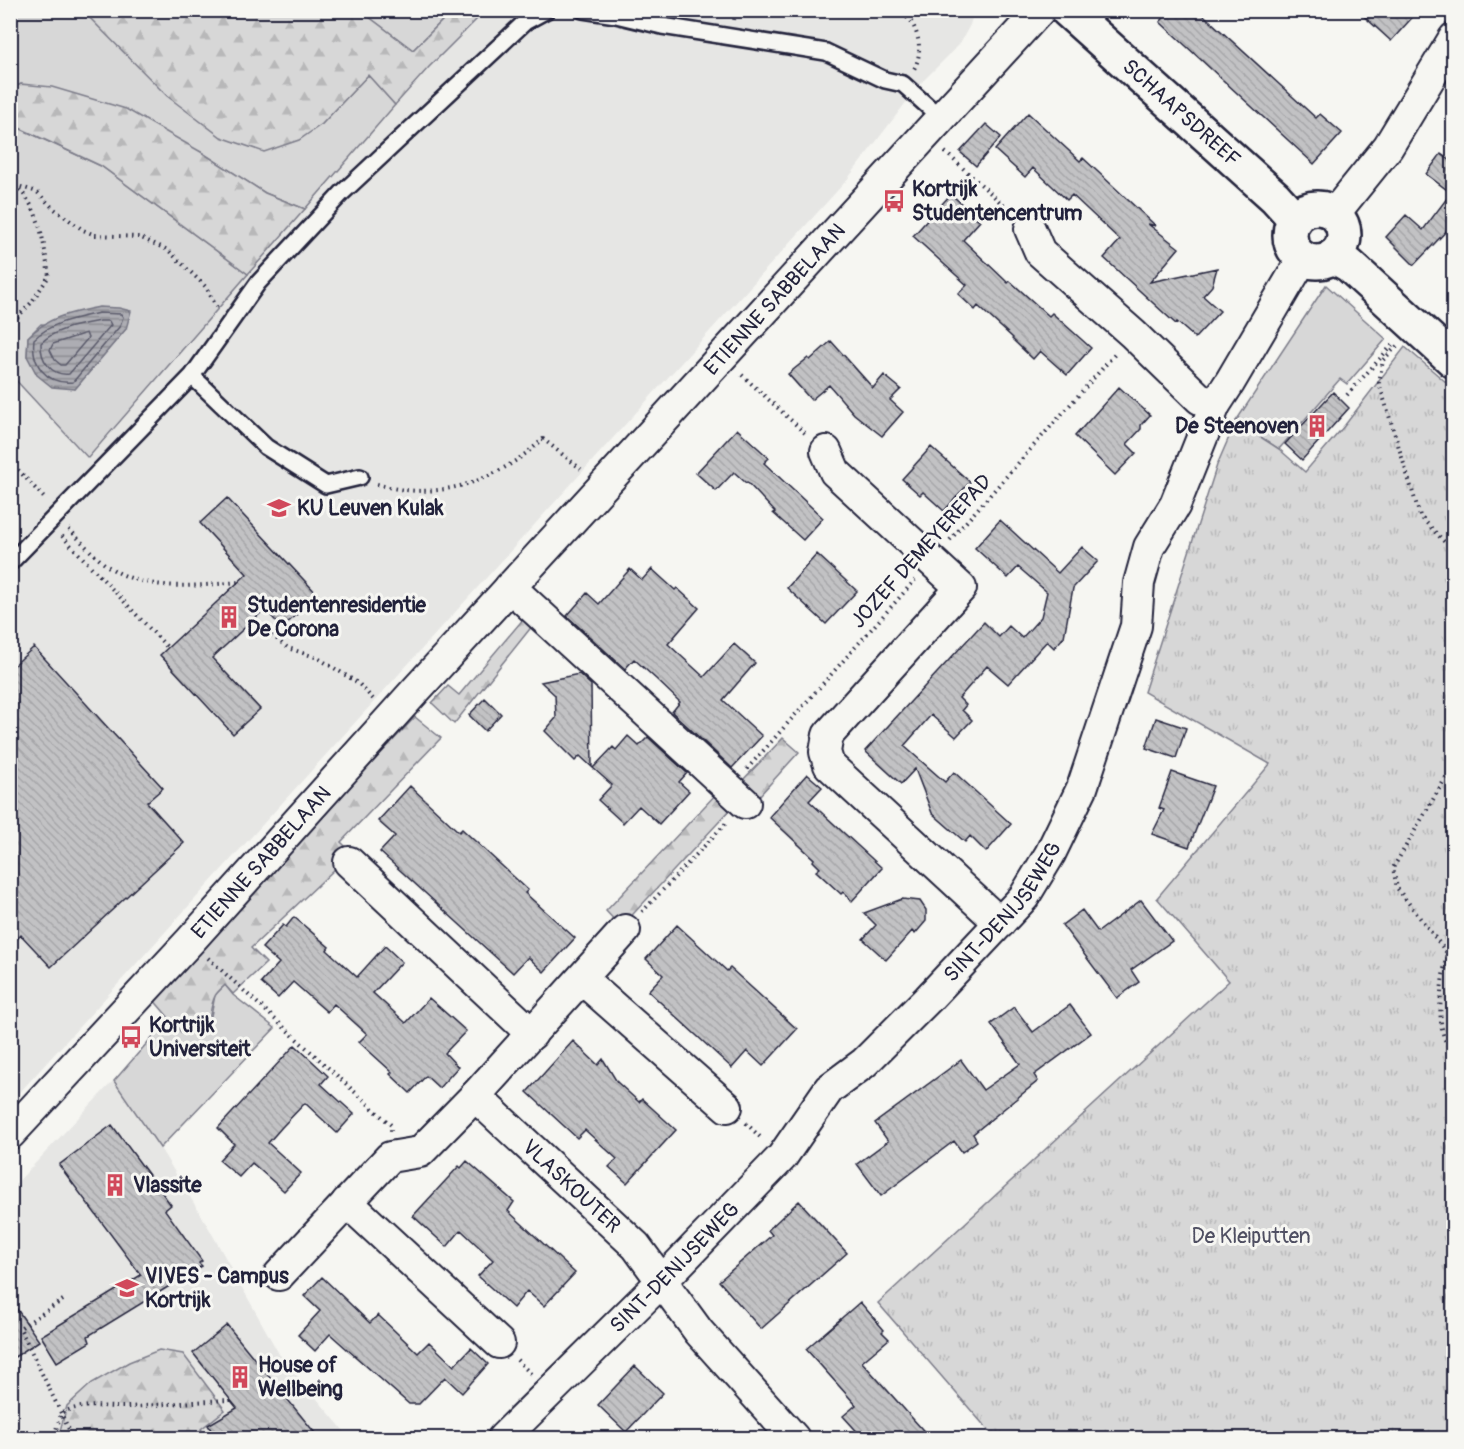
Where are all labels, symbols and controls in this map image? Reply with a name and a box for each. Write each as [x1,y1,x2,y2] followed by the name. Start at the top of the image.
[1117,53,1246,173] street label: SCHAAPSDREEF
[912,176,1083,227] place label: Kortrijk Studentencentrum
[881,188,907,214] bus stop icon: Kortrijk Studentencentrum
[698,218,851,381] street label: ETIENNE SABBELAAN
[1175,413,1299,440] place label: De Steenoven
[1304,413,1330,439] building icon: De Steenoven
[845,469,998,634] street label: JOZEF DEMEYEREPAD
[266,495,292,521] school or university icon: KU Leuven Kulak
[297,495,444,522] place label: KU Leuven Kulak
[247,592,427,643] place label: Studentenresidentie De Corona
[216,604,242,630] building icon: Studentenresidentie De Corona
[185,780,337,945] street label: ETIENNE SABBELAAN
[938,838,1068,988] street label: SINT-DENIJSEWEG
[149,1012,251,1063] place label: Kortrijk Universiteit
[118,1024,144,1050] bus stop icon: Kortrijk Universiteit
[516,1134,626,1239] street label: VLASKOUTER
[102,1172,128,1198] building icon: Vlassite
[133,1172,202,1199] place label: Vlassite
[604,1196,745,1339] street label: SINT-DENIJSEWEG
[1191,1223,1311,1250] park label: De Kleiputten
[145,1263,289,1314] place label: VIVES - Campus Kortrijk
[114,1275,140,1301] school or university icon: VIVES - Campus Kortrijk
[258,1352,343,1403] place label: House of Wellbeing
[227,1364,253,1390] building icon: House of Wellbeing

